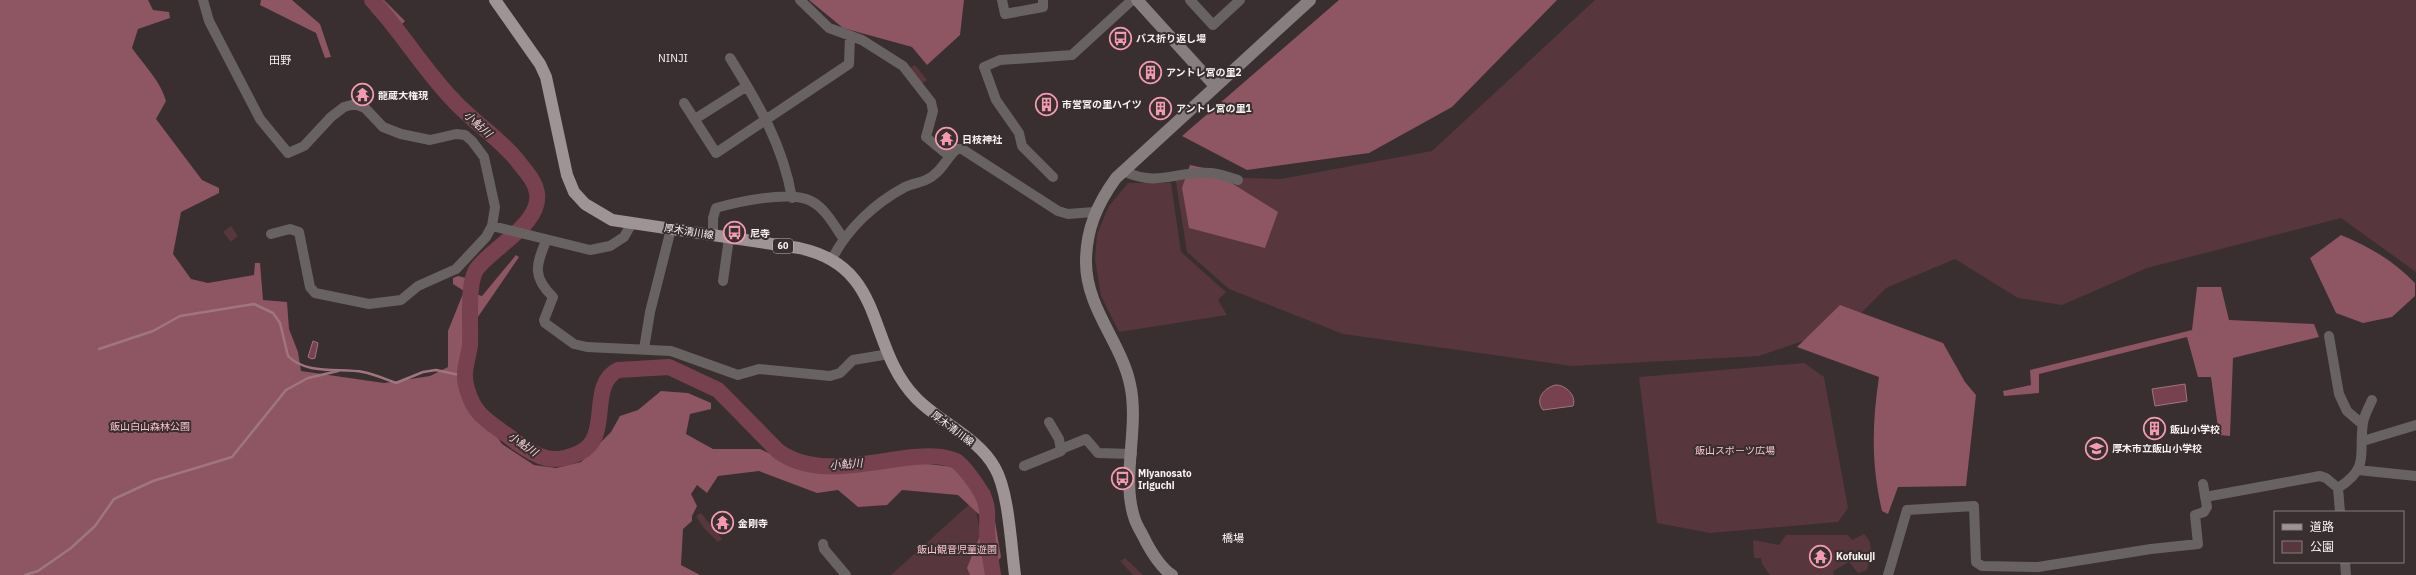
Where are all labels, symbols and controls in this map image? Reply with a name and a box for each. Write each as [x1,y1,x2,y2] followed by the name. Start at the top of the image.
[1108,25,1134,51] bus stop icon: バス折り返し場
[1136,32,1206,45] place label: バス折り返し場
[658,51,688,65] district label: NINJI
[269,53,291,67] district label: 田野
[1138,59,1164,85] building icon: アントレ宮の里2
[1166,66,1242,79] place label: アントレ宮の里2
[350,82,376,108] temple icon: 龍蔵大権現
[378,89,428,102] place label: 龍蔵大権現
[1034,91,1060,117] building icon: 市営宮の里ハイツ
[1148,95,1174,121] building icon: アントレ宮の里1
[1062,98,1142,111] place label: 市営宮の里ハイツ
[1176,102,1252,115] place label: アントレ宮の里1
[461,108,496,141] water label: 小鮎川
[934,126,960,152] temple icon: 日枝神社
[962,133,1003,146] place label: 日枝神社
[722,220,748,246] bus stop icon: 尼寺
[663,221,715,242] street label: 厚木清川線
[750,227,770,240] place label: 尼寺
[773,239,793,253] road number: 60
[929,408,977,449] street label: 厚木清川線
[2142,416,2168,442] building icon: 飯山小学校
[110,420,190,433] park label: 飯山白山森林公園
[2170,423,2220,436] place label: 飯山小学校
[505,429,541,460] water label: 小鮎川
[2083,435,2109,461] school or university icon: 厚木市立飯山小学校
[2112,442,2202,455] place label: 厚木市立飯山小学校
[1695,444,1775,457] park label: 飯山スポーツ広場
[829,456,864,472] water label: 小鮎川
[1109,466,1135,492] bus stop icon: Miyanosato Iriguchi
[1138,467,1192,492] place label: Miyanosato Iriguchi
[710,510,736,536] temple icon: 金剛寺
[2274,511,2404,563] legend
[738,517,768,530] place label: 金剛寺
[2310,519,2334,534] text: 道路
[1222,531,1244,545] district label: 橋場
[2310,539,2334,554] text: 公園
[917,543,997,556] park label: 飯山観音児童遊園
[1808,543,1834,569] temple icon: Kofukuji
[1836,550,1875,563] place label: Kofukuji

